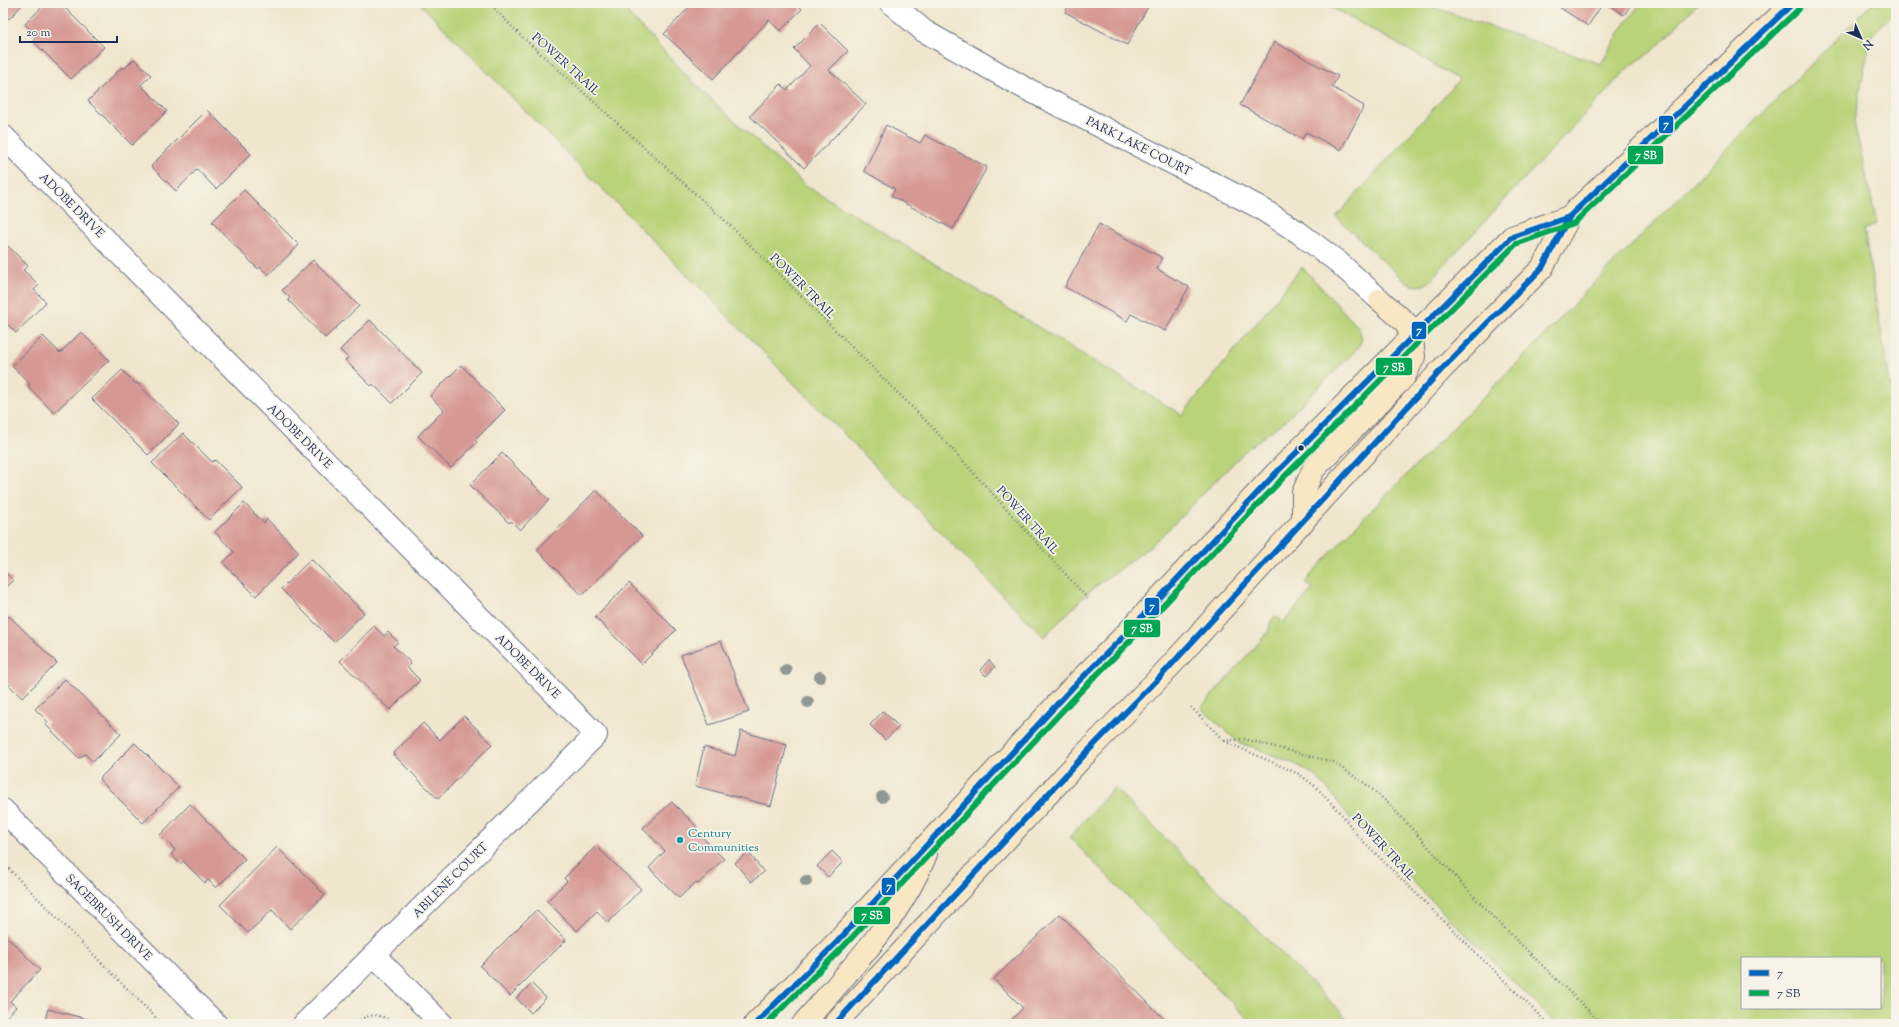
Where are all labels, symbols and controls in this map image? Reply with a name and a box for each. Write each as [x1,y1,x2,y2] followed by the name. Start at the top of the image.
[20,18,117,44] scale bar
[1841,18,1881,58] north arrow
[26,24,51,42] text: 20 m
[527,29,603,100] street label: POWER TRAIL
[1858,35,1877,53] text: N
[1083,112,1195,182] street label: PARK LAKE COURT
[1658,115,1674,134] line badge: 7
[1663,117,1669,133] text: 7
[1627,145,1664,165] line badge: 7 SB
[1635,148,1657,164] text: 7 SB
[35,169,109,243] street label: ADOBE DRIVE
[765,250,839,324] street label: POWER TRAIL
[1411,321,1427,340] line badge: 7
[1416,323,1422,339] text: 7
[1375,357,1413,376] line badge: 7 SB
[1383,360,1405,376] text: 7 SB
[263,400,337,474] street label: ADOBE DRIVE
[1296,443,1306,453] unlabelled marker
[992,483,1063,559] street label: POWER TRAIL
[1144,597,1160,616] line badge: 7
[1149,599,1155,615] text: 7
[1123,619,1161,638] line badge: 7 SB
[1131,621,1153,637] text: 7 SB
[491,630,565,704] street label: ADOBE DRIVE
[1347,810,1419,885] street label: POWER TRAIL
[688,825,759,857] place label: Century Communities
[675,835,685,845] marker: Century Communities
[409,838,493,923] street label: ABILENE COURT
[61,870,156,966] street label: SAGEBRUSH DRIVE
[881,877,896,896] line badge: 7
[886,879,892,895] text: 7
[853,906,891,925] line badge: 7 SB
[861,908,883,924] text: 7 SB
[1741,957,1881,1009] legend
[1777,965,1783,983] text: 7
[1777,985,1801,1003] text: 7 SB

